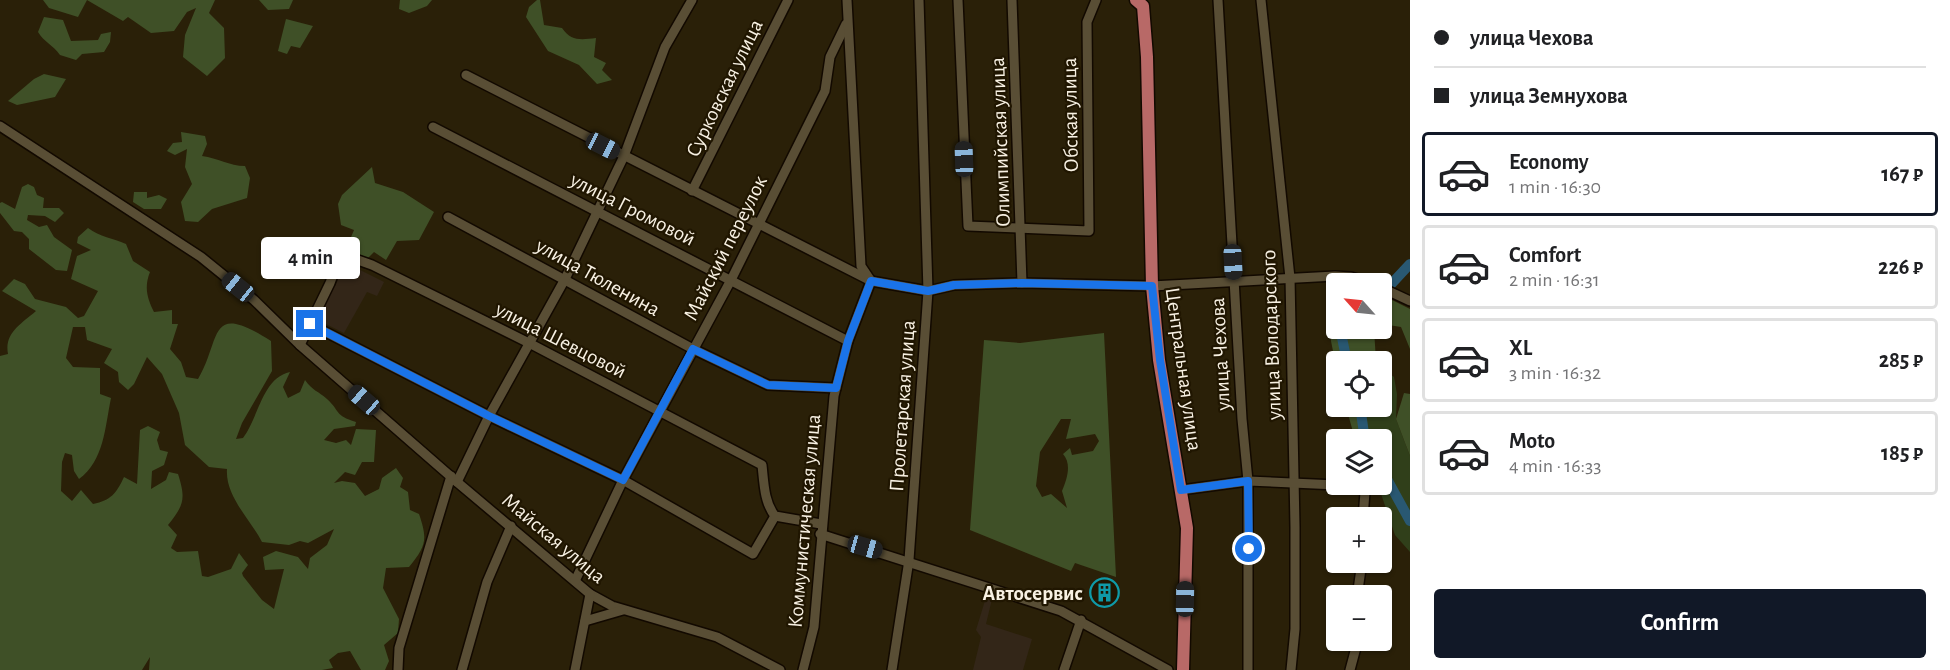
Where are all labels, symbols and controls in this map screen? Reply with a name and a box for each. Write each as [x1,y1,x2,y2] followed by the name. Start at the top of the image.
[682,16,767,160] street label: Сурковская улица
[1470,27,1593,49] text: улица Чехова
[987,56,1014,227] street label: Олимпийская улица
[1059,57,1082,173] street label: Обская улица
[1470,85,1628,107] text: улица Земнухова
[583,130,623,162] car
[954,141,974,177] car
[1437,147,1491,201] icon: car
[1509,151,1589,173] text: Economy
[1881,163,1923,185] text: 167 ₽
[566,168,699,250] street label: улица Громовой
[680,172,771,324] street label: Майский переулок
[1509,177,1601,197] text: 1 min · 16:30
[531,234,664,320] street label: улица Тюленина
[260,237,360,279] callout: 4 min
[1437,240,1491,294] icon: car
[1223,244,1243,280] car
[1509,244,1581,266] text: Comfort
[288,248,333,268] text: 4 min
[1258,250,1285,421] street label: улица Володарского
[1878,256,1923,278] text: 226 ₽
[218,269,258,305] car
[1509,270,1600,290] text: 2 min · 16:31
[1326,273,1392,339] north arrow
[1326,273,1392,651] map controls
[1162,286,1205,453] street label: Центральная улица
[1207,296,1234,412] street label: улица Чехова
[491,298,630,382] street label: улица Шевцовой
[296,310,323,337] route end
[886,319,919,493] street label: Пролетарская улица
[1437,333,1491,387] icon: car
[1509,337,1532,359] text: XL
[1879,349,1923,371] text: 285 ₽
[1326,351,1392,417] button: locate
[1509,363,1601,383] text: 3 min · 16:32
[345,381,383,419] car
[785,413,824,629] street label: Коммунистическая улица
[1437,426,1491,480] icon: car
[1326,429,1392,495] button: layers
[1509,430,1555,452] text: Moto
[1881,442,1923,464] text: 185 ₽
[1509,456,1602,476] text: 4 min · 16:33
[498,489,610,588] street label: Майская улица
[1326,507,1392,573] button: +
[845,533,885,561] car
[1235,535,1262,562] route start
[1088,577,1120,609] building icon: Автосервис
[1176,581,1194,617] car
[983,583,1083,604] place label: Автосервис
[1326,585,1392,651] button: −
[1434,589,1926,658] button: Confirm

